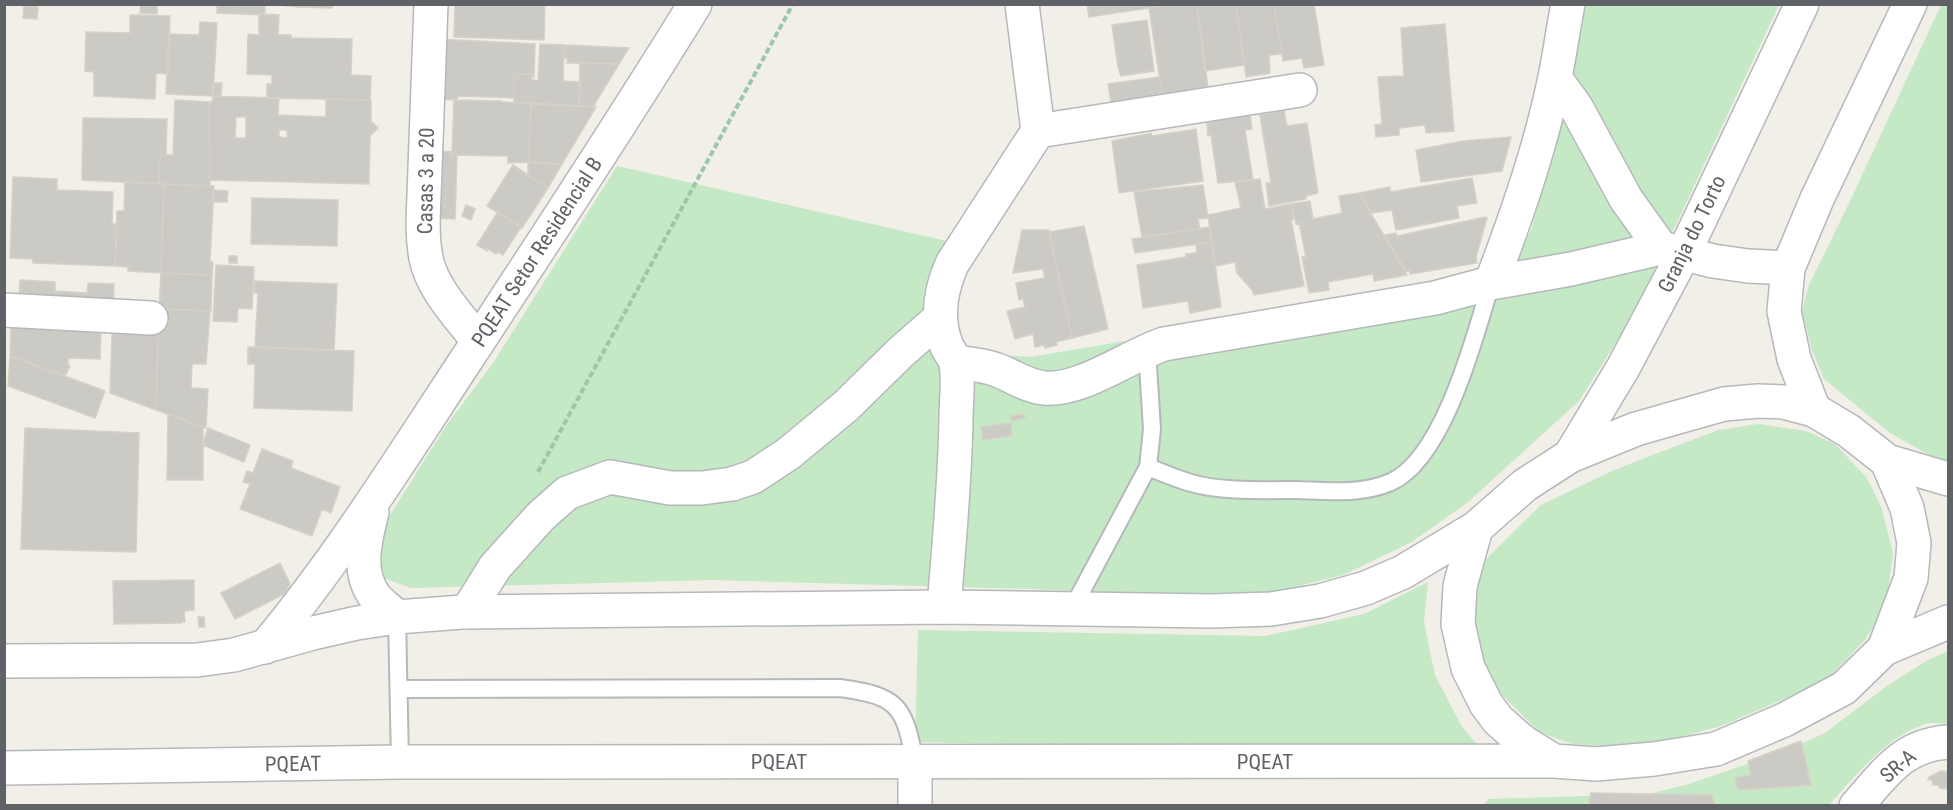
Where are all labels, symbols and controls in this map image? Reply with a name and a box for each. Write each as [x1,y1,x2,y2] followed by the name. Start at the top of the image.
[413,127,439,235] street label: Casas 3 a 20
[467,153,607,351] street label: PQEAT Setor Residencial B
[1653,171,1731,297] street label: Granja do Torto
[1875,744,1921,788] street label: SR-A
[751,750,807,774] street label: PQEAT
[1237,750,1293,774] street label: PQEAT
[265,752,321,776] street label: PQEAT

